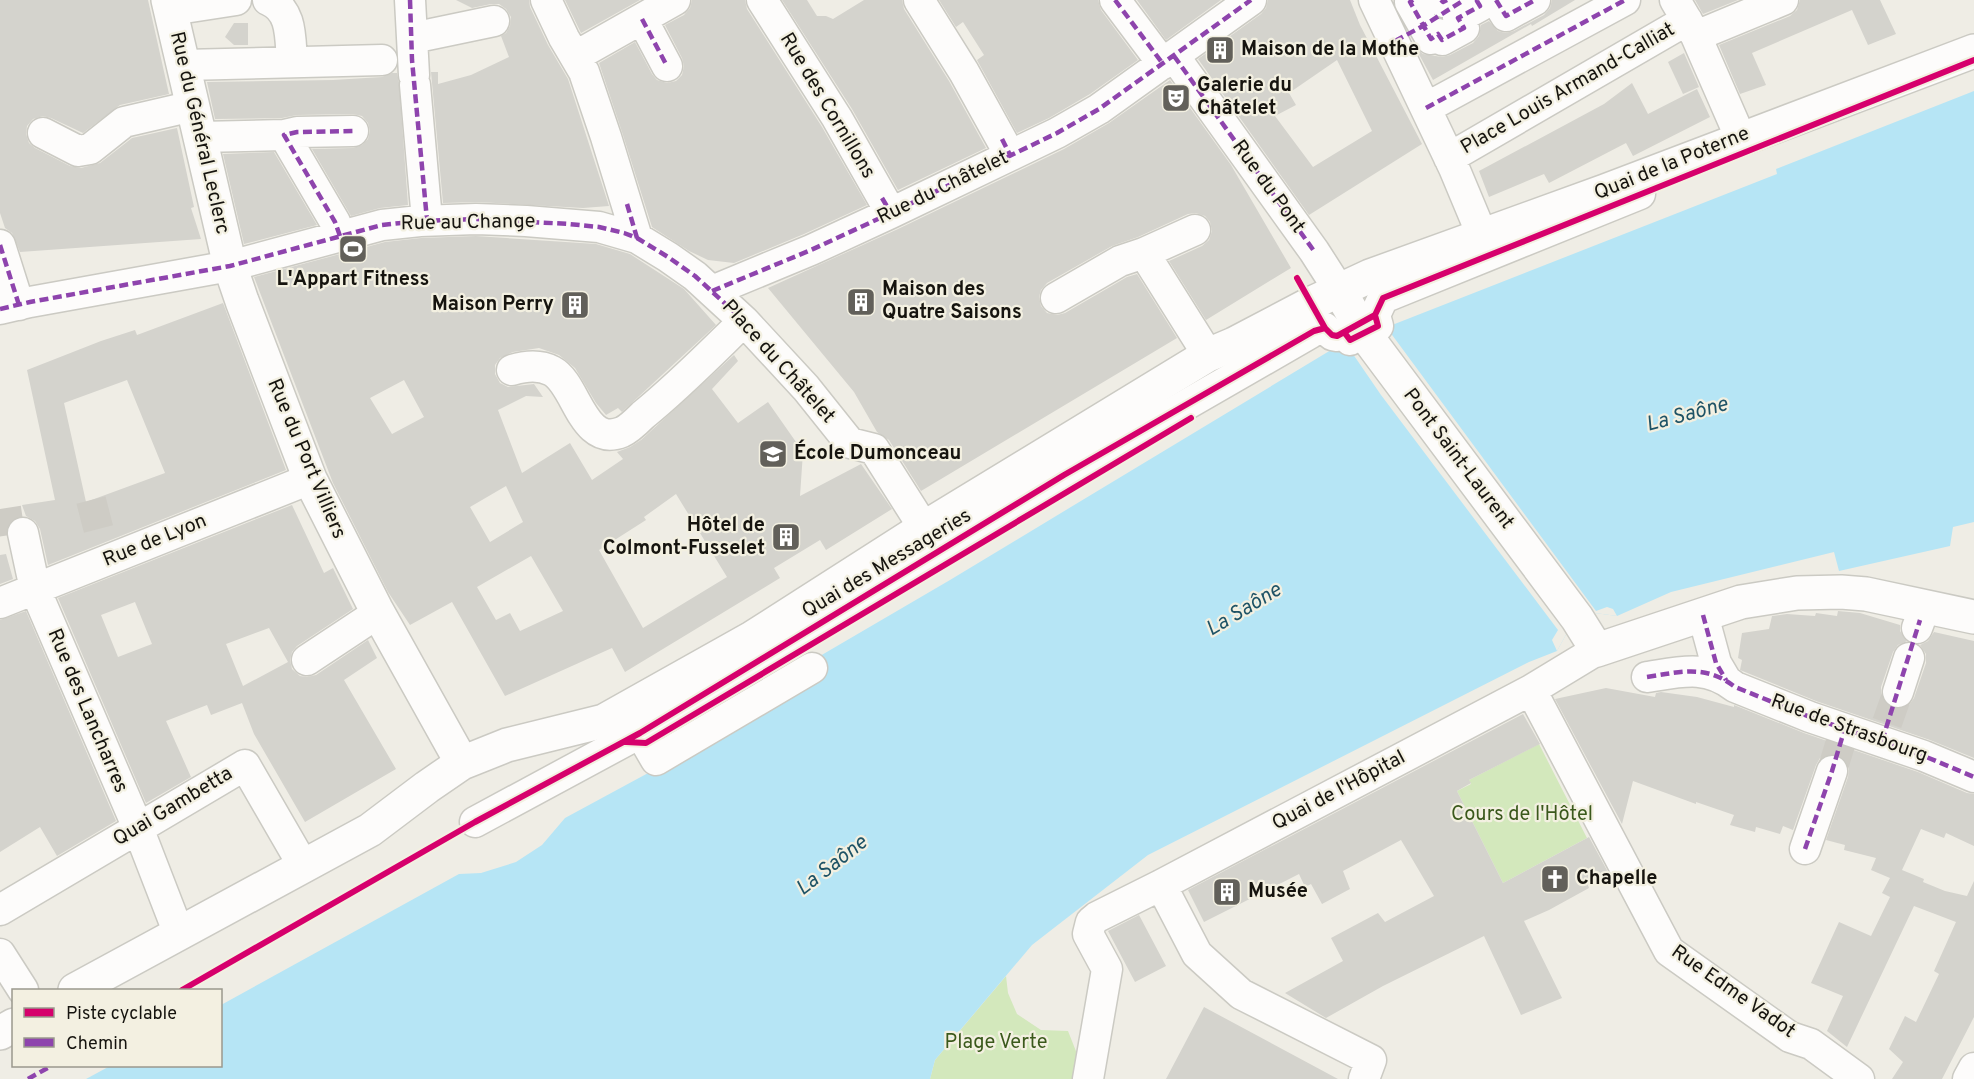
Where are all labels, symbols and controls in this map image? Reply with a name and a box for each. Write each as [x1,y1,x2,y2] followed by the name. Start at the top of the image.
[1456,17,1680,161] street label: Place Louis Armand-Calliat
[773,28,881,184] street label: Rue des Cornillons
[163,29,235,237] street label: Rue du Général Leclerc
[1204,34,1236,66] building icon: Maison de la Mothe
[1241,37,1419,63] place label: Maison de la Mothe
[1197,73,1292,122] place label: Galerie du Châtelet
[1160,82,1192,114] theatre icon: Galerie du Châtelet
[1590,121,1754,207] street label: Quai de la Poterne
[1225,135,1311,239] street label: Rue du Pont
[873,145,1013,231] street label: Rue du Châtelet
[400,209,536,237] street label: Rue au Change
[337,233,369,265] sports icon: L'Appart Fitness
[277,267,429,293] place label: L'Appart Fitness
[882,277,1022,326] place label: Maison des Quatre Saisons
[845,286,877,318] building icon: Maison des Quatre Saisons
[559,289,591,321] building icon: Maison Perry
[432,292,554,318] place label: Maison Perry
[716,295,840,429] street label: Place du Châtelet
[260,375,352,543] street label: Rue du Port Villiers
[1397,383,1519,535] street label: Pont Saint-Laurent
[1643,391,1732,439] water label: La Saône
[757,438,789,470] school or university icon: École Dumonceau
[794,439,961,467] place label: École Dumonceau
[798,503,976,625] street label: Quai des Messageries
[99,508,211,574] street label: Rue de Lyon
[603,513,765,562] place label: Hôtel de Colmont-Fusselet
[770,521,802,553] building icon: Hôtel de Colmont-Fusselet
[1201,576,1288,643] water label: La Saône
[41,625,133,797] street label: Rue des Lancharres
[1767,689,1931,769] street label: Rue de Strasbourg
[1268,745,1410,837] street label: Quai de l'Hôpital
[108,761,238,853] street label: Quai Gambetta
[1451,802,1593,828] park label: Cours de l'Hôtel
[791,829,874,902] water label: La Saône
[1539,863,1571,895] church icon: Chapelle
[1576,866,1657,892] place label: Chapelle
[1211,876,1243,908] building icon: Musée
[1248,879,1308,905] place label: Musée
[1666,939,1800,1045] street label: Rue Edme Vadot
[12,989,222,1067] legend
[66,1003,177,1026] text: Piste cyclable
[945,1030,1047,1056] park label: Plage Verte
[66,1033,128,1056] text: Chemin

